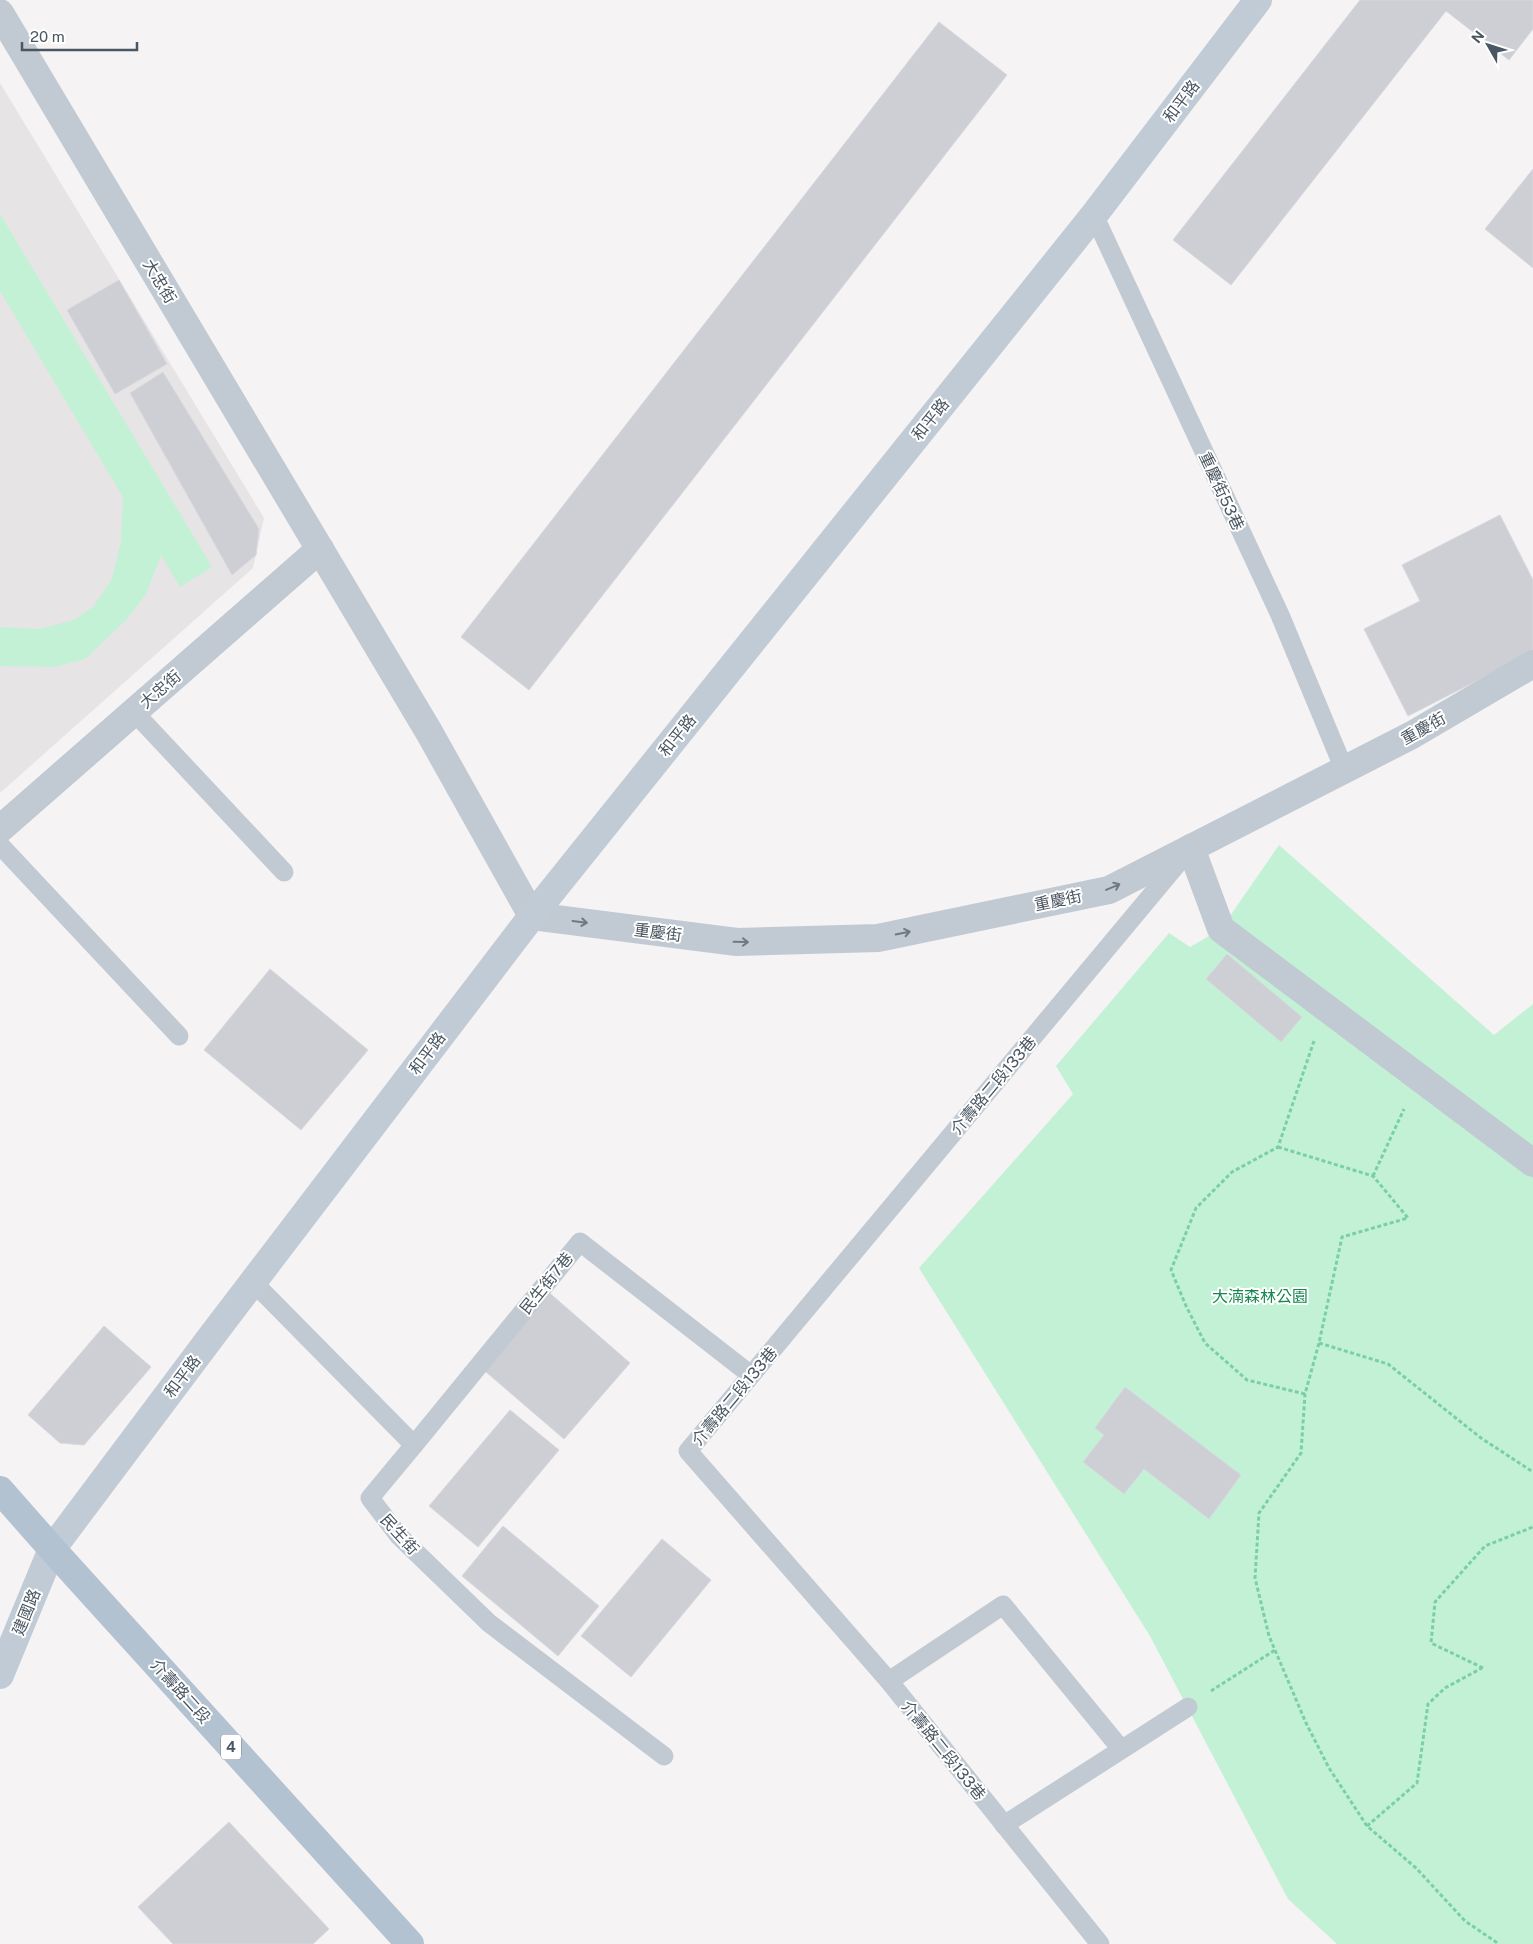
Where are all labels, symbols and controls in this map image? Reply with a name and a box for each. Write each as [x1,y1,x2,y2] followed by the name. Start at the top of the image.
[22,20,138,52] scale bar
[1463,20,1513,70] north arrow
[30,28,65,45] text: 20 m
[1468,28,1488,46] text: N
[1159,76,1203,126] street label: 和平路
[139,256,180,307] street label: 大忠街
[908,395,953,444] street label: 和平路
[1195,449,1248,533] street label: 重慶街53巷
[136,666,185,712] street label: 大忠街
[1398,708,1449,748] street label: 重慶街
[655,711,700,760] street label: 和平路
[1105,881,1120,891] one-way arrow
[1033,886,1084,915] street label: 重慶街
[572,917,588,927] one-way arrow
[633,920,683,945] street label: 重慶街
[895,928,911,937] one-way arrow
[733,937,749,946] one-way arrow
[405,1028,449,1078] street label: 和平路
[947,1032,1040,1138] street label: 介壽路二段133巷
[516,1249,577,1318] street label: 民生街7巷
[1212,1287,1308,1306] park label: 大湳森林公園
[688,1343,781,1449] street label: 介壽路二段133巷
[160,1351,204,1401] street label: 和平路
[377,1510,423,1559] street label: 民生街
[9,1586,44,1638] street label: 建國路
[147,1655,214,1727] street label: 介壽路二段
[898,1697,990,1804] street label: 介壽路二段133巷
[221,1734,241,1760] road number: 4

